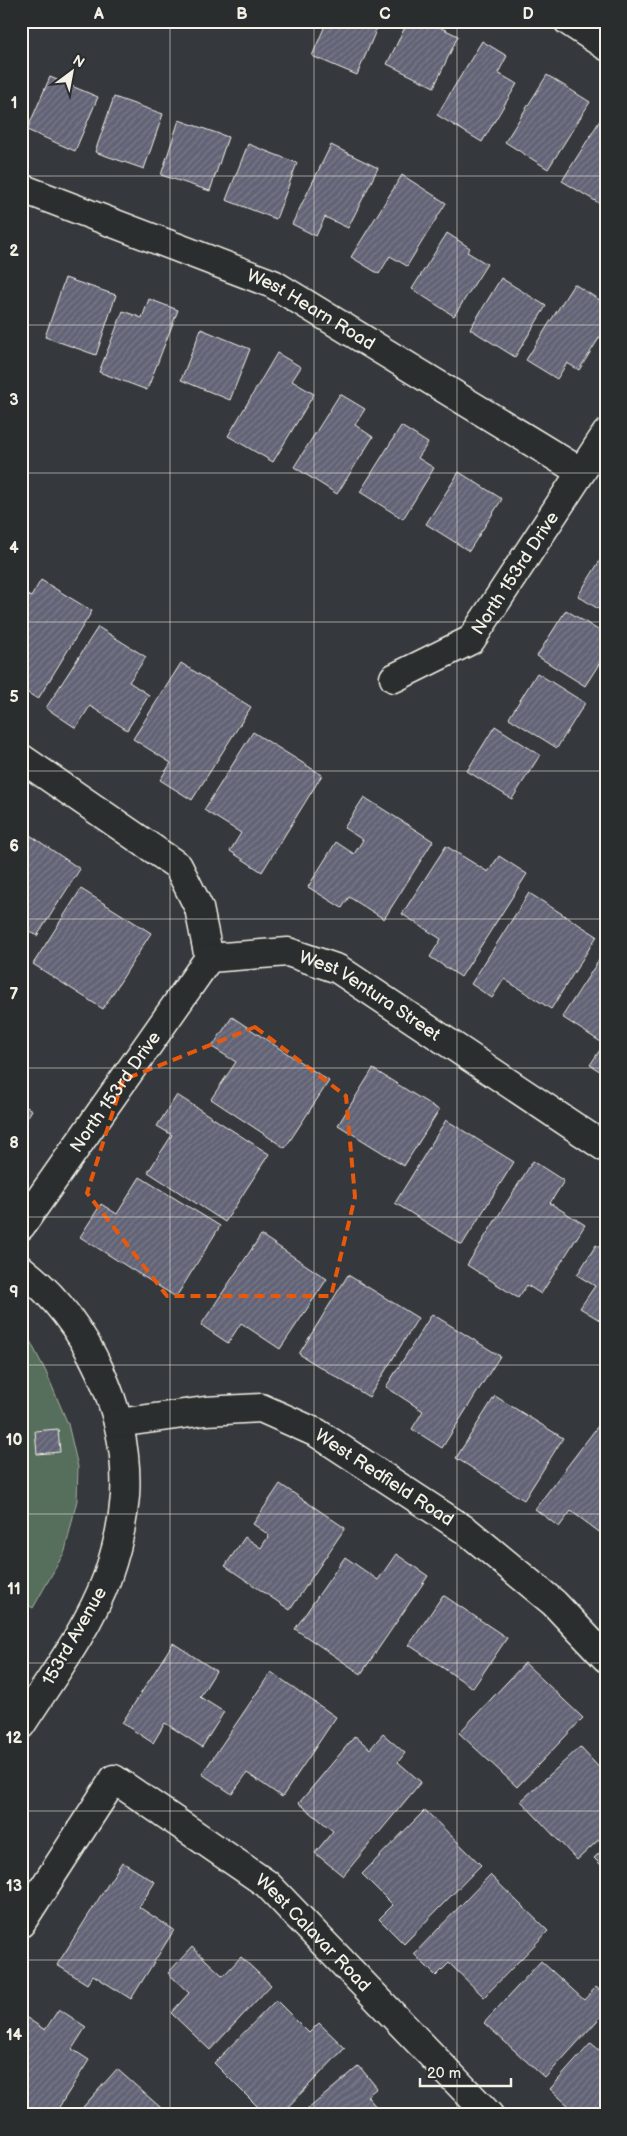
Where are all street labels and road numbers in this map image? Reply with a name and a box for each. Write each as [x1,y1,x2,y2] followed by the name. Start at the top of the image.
[244,265,379,355] street label: West Hearn Road
[467,507,563,639] street label: North 153rd Drive
[296,947,445,1046] street label: West Ventura Street
[66,1027,165,1157] street label: North 153rd Drive
[311,1425,457,1531] street label: West Redfield Road
[38,1583,111,1689] street label: 153rd Avenue
[252,1870,375,1996] street label: West Calavar Road

